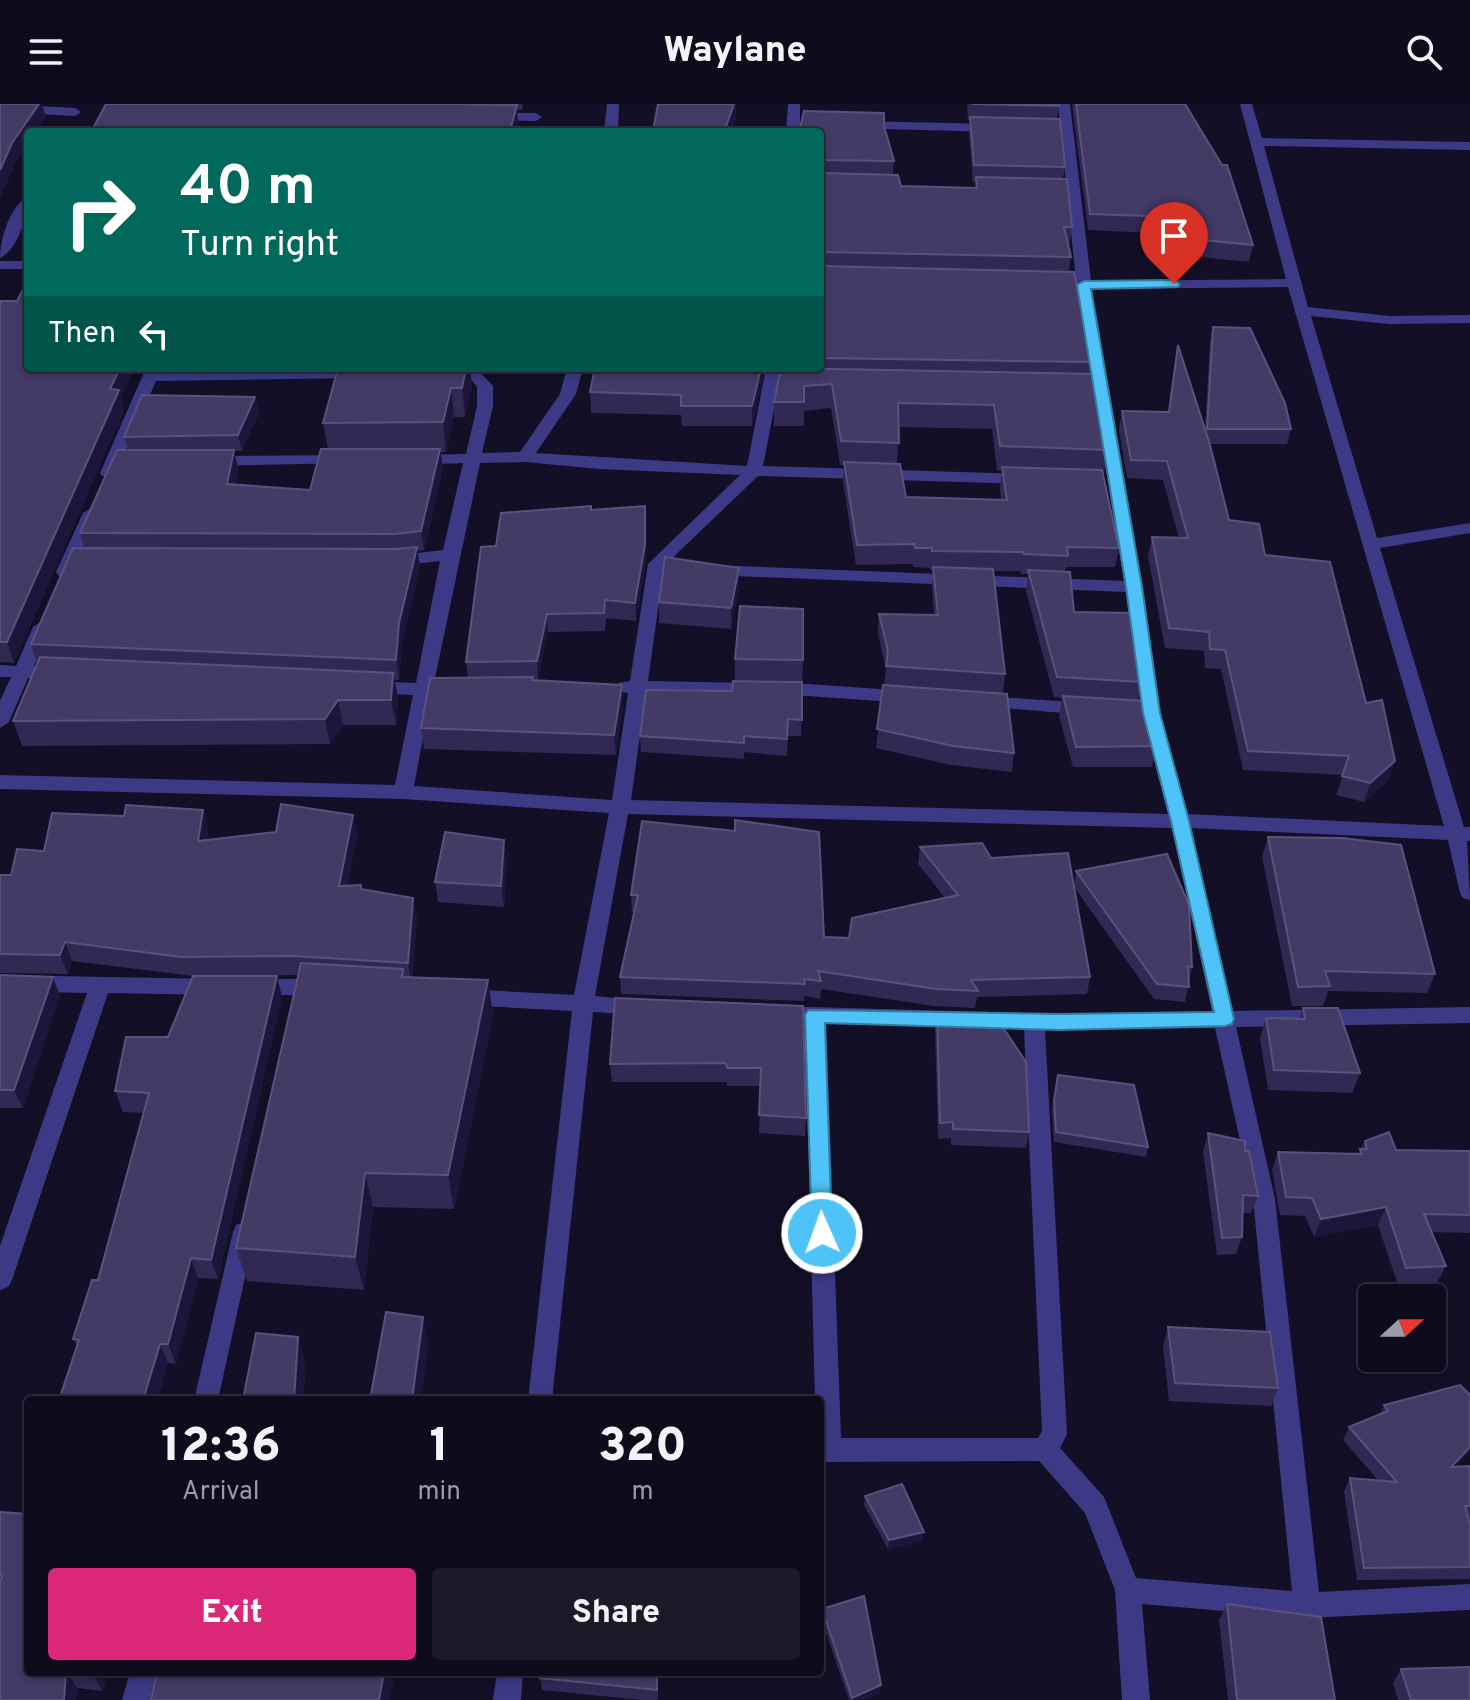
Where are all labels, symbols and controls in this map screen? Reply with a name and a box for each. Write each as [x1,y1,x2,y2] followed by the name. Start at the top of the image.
[663,29,807,75] text: Waylane
[24,30,68,74] icon: menu
[1402,30,1446,74] icon: search
[180,154,316,224] text: 40 m
[48,160,152,264] icon: right
[1140,202,1208,284] pin
[1152,214,1196,258] icon: arrive
[180,223,339,269] text: Turn right
[132,312,176,356] icon: left
[48,316,116,353] text: Then
[780,1191,864,1275] position arrow
[1358,1284,1446,1372] north arrow
[1358,1284,1446,1372] map controls
[161,1418,281,1478] text: 12:36
[429,1418,449,1478] text: 1
[598,1418,687,1478] text: 320
[182,1476,260,1509] text: Arrival
[418,1476,461,1509] text: min
[631,1476,653,1509] text: m
[48,1568,416,1660] button: Exit
[432,1568,800,1660] button: Share

